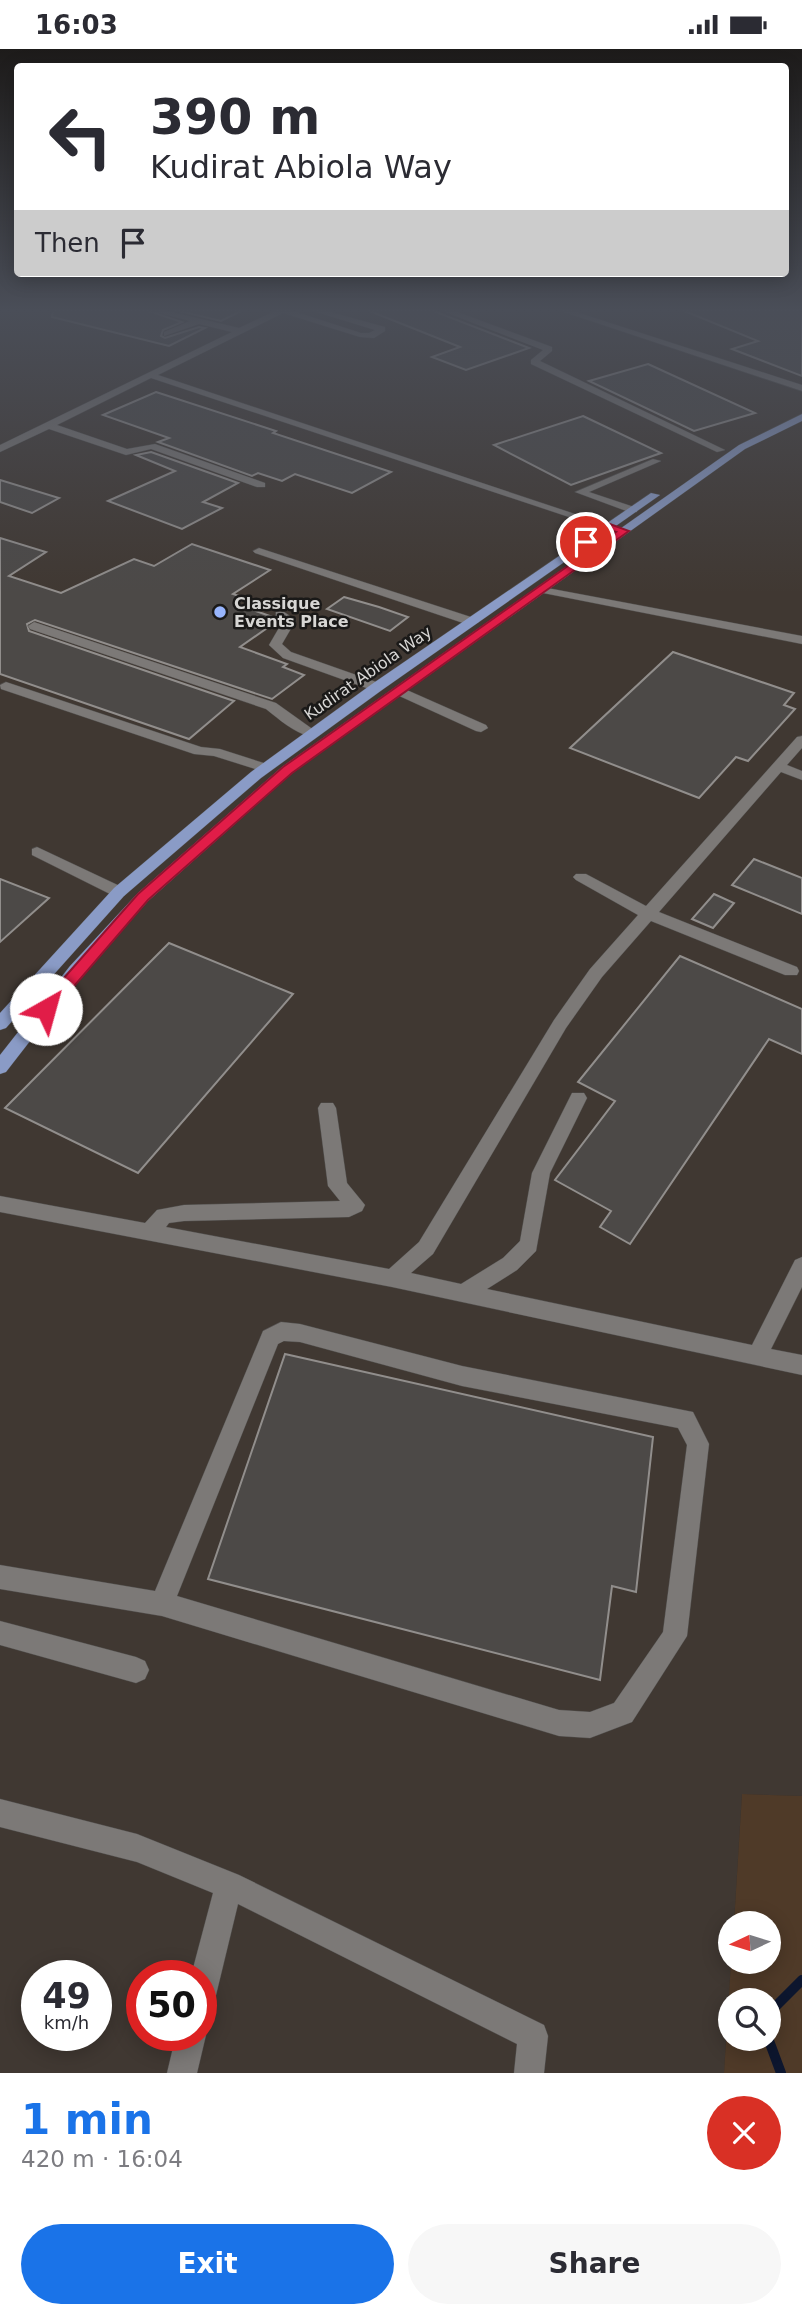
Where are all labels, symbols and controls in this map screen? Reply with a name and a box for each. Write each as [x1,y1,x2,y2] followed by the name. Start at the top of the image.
[35,10,118,40] text: 16:03
[150,89,320,146] text: 390 m
[35,91,126,182] icon: left
[150,148,452,186] text: Kudirat Abiola Way
[114,224,152,262] icon: arrive
[35,228,100,258] text: Then
[556,512,616,572] pin
[567,523,605,561] icon: arrive
[234,594,349,631] place label: Classique Events Place
[212,604,228,620] marker: Classique Events Place
[301,622,435,724] street label: Kudirat Abiola Way
[9,972,83,1046] position arrow
[718,1911,780,1974] north arrow
[718,1911,781,2051] map controls
[126,1960,217,2051] speed limit sign: 50
[42,1976,91,2016] text: 49
[718,1988,781,2051] button: search
[44,2012,89,2033] text: km/h
[21,2095,153,2144] text: 1 min
[707,2096,781,2170] button: close
[21,2146,183,2172] text: 420 m · 16:04
[21,2224,394,2304] button: Exit
[408,2224,781,2304] button: Share

